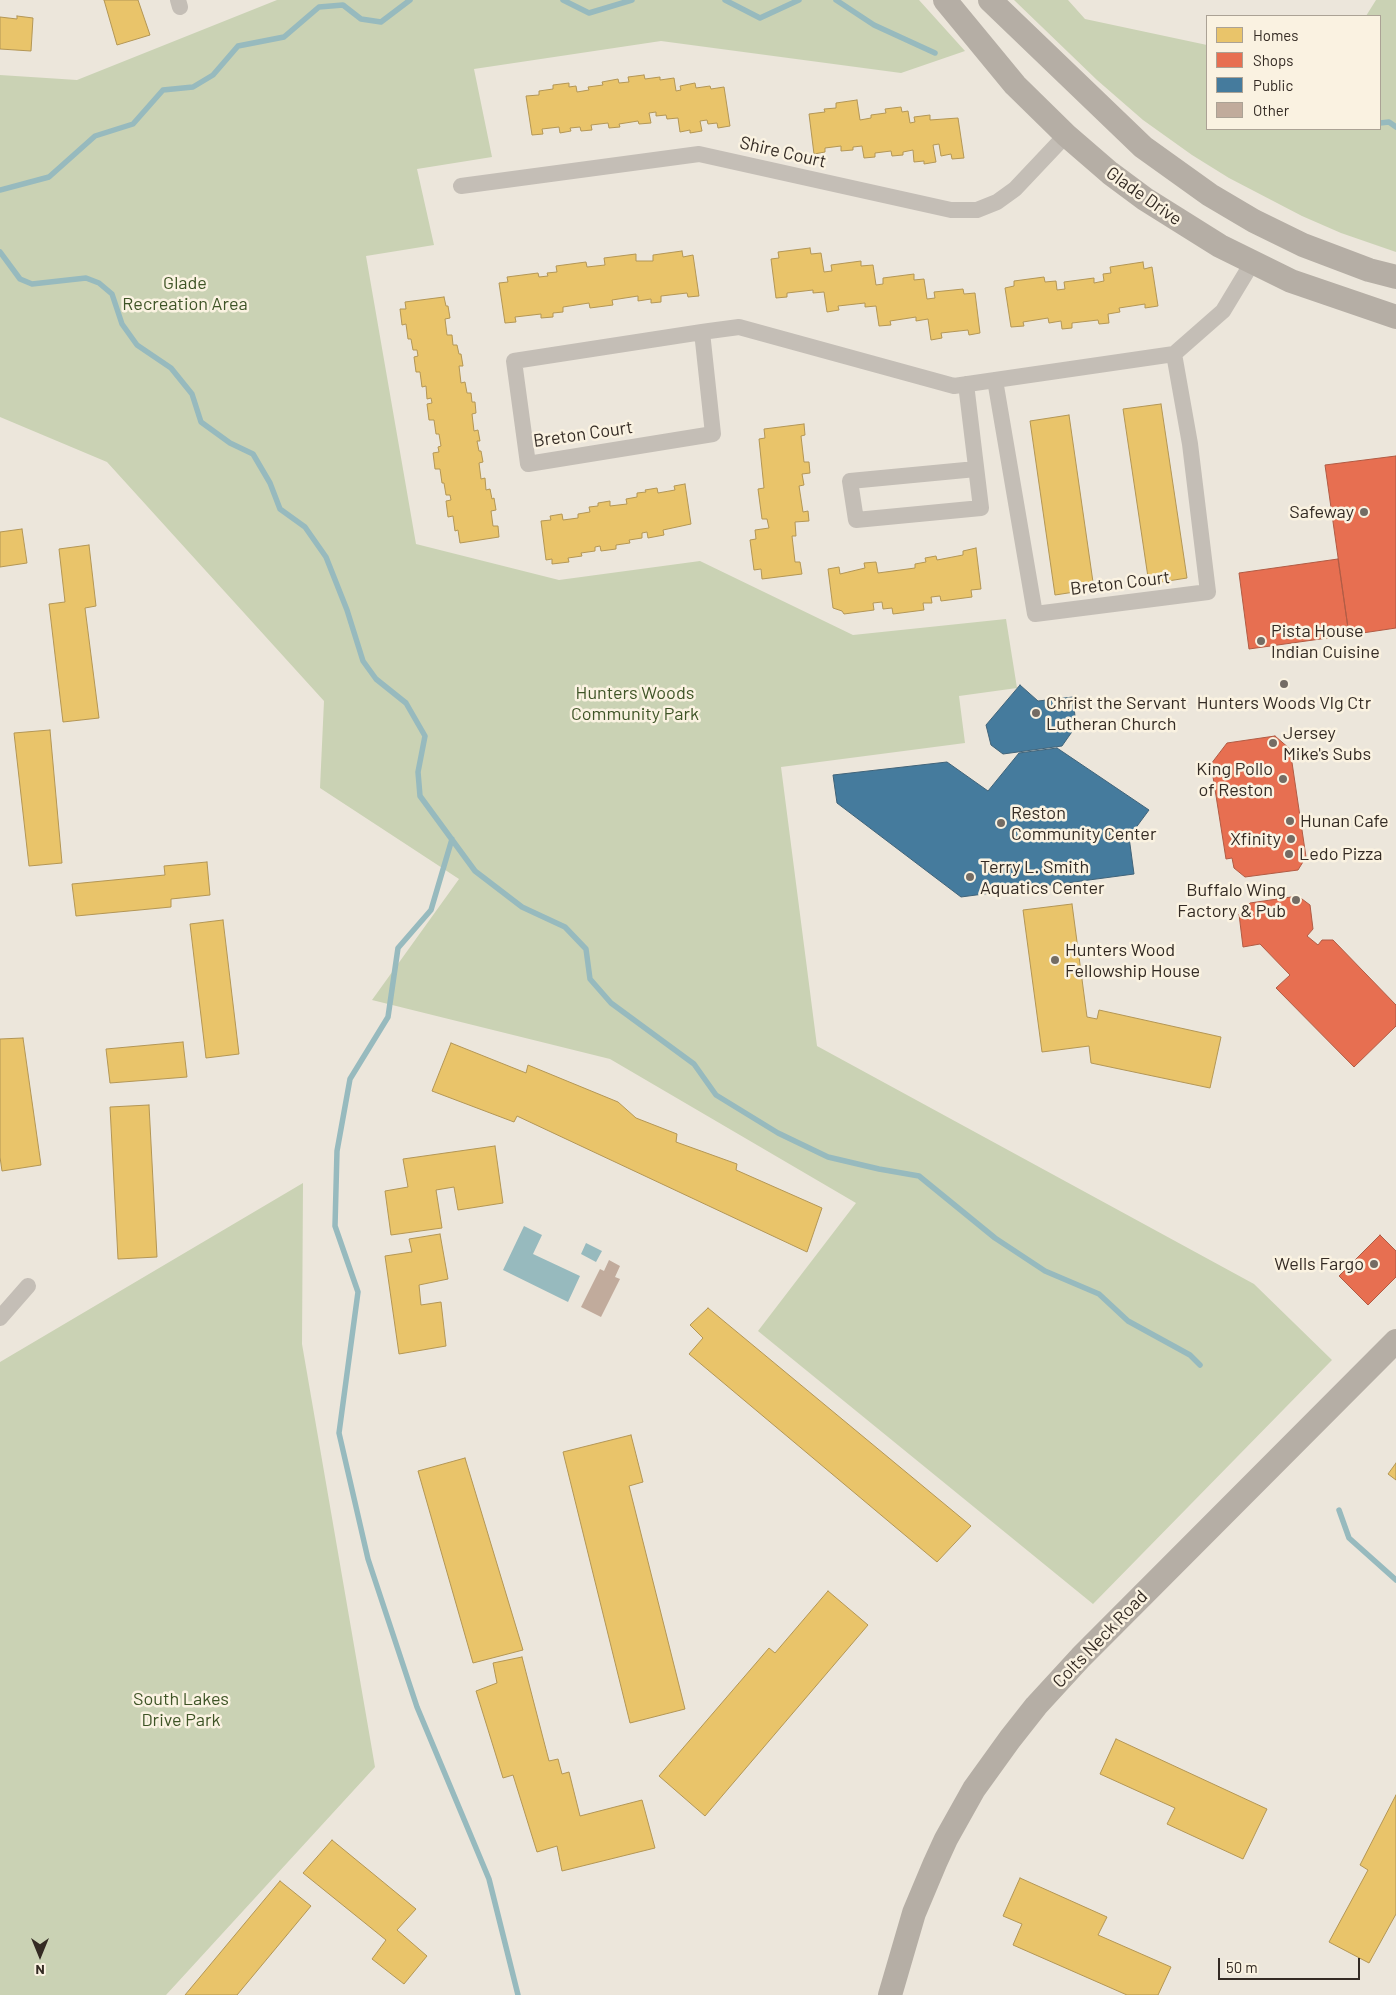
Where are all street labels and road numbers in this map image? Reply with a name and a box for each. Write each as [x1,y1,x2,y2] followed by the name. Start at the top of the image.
[738,132,828,172] street label: Shire Court
[1102,162,1186,230] street label: Glade Drive
[532,416,634,452] street label: Breton Court
[1069,566,1171,600] street label: Breton Court
[1048,1586,1152,1692] street label: Colts Neck Road

